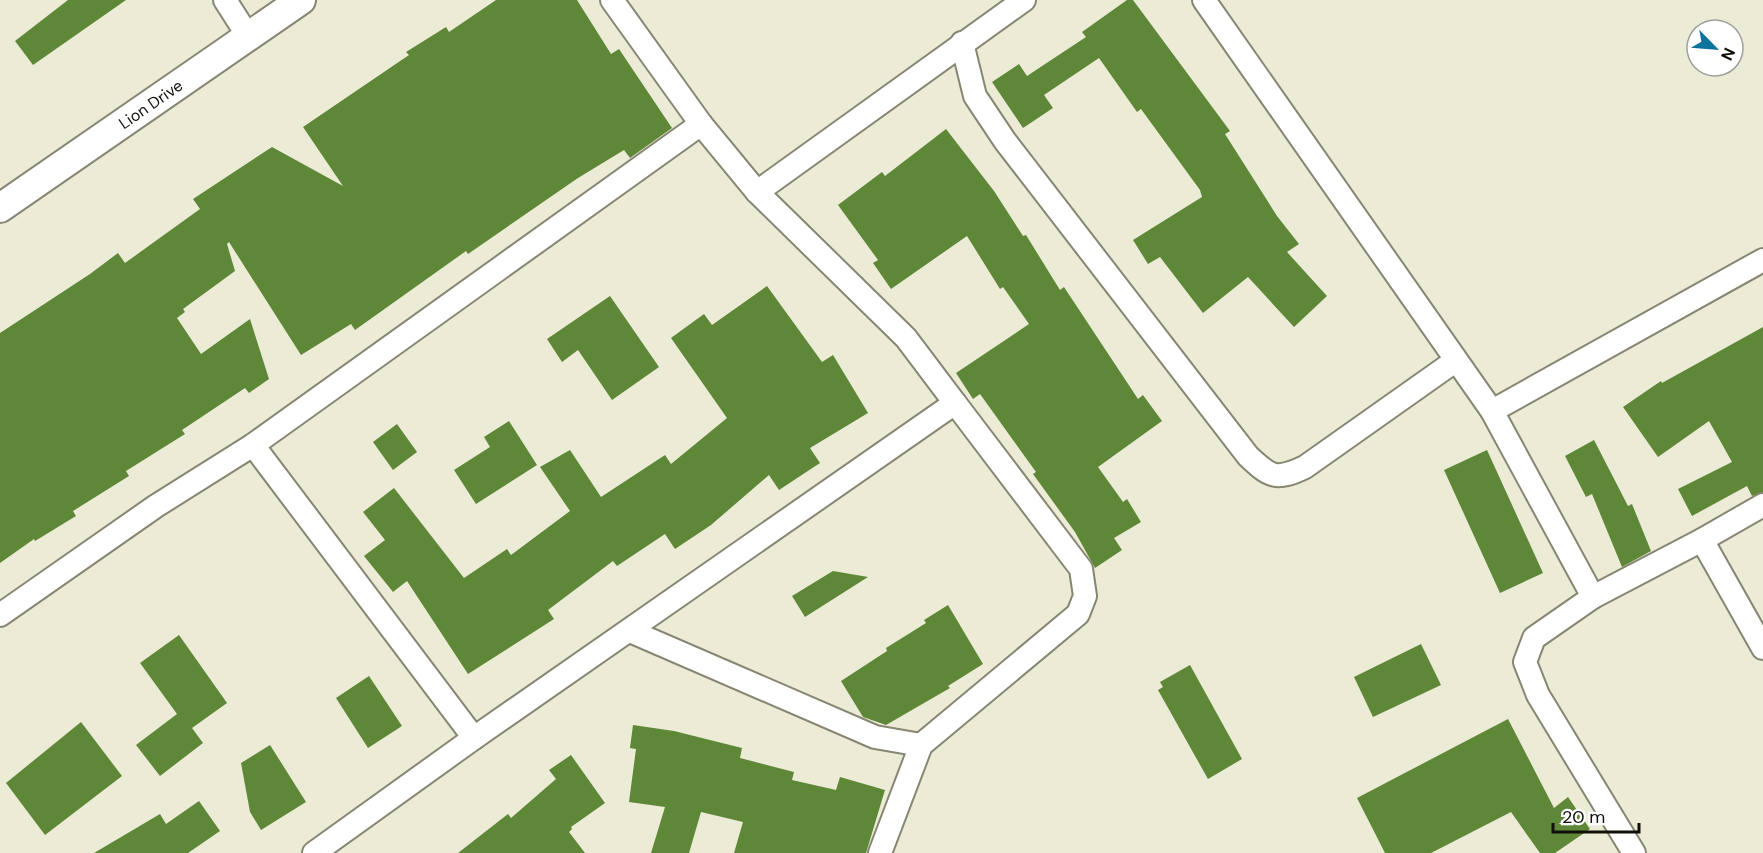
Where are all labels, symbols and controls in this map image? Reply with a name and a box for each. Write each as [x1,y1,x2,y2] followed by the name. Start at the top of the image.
[1685,18,1745,78] north arrow
[1716,44,1740,64] text: N
[115,75,187,134] street label: Lion Drive
[1553,796,1638,834] scale bar
[1562,805,1605,829] text: 20 m

